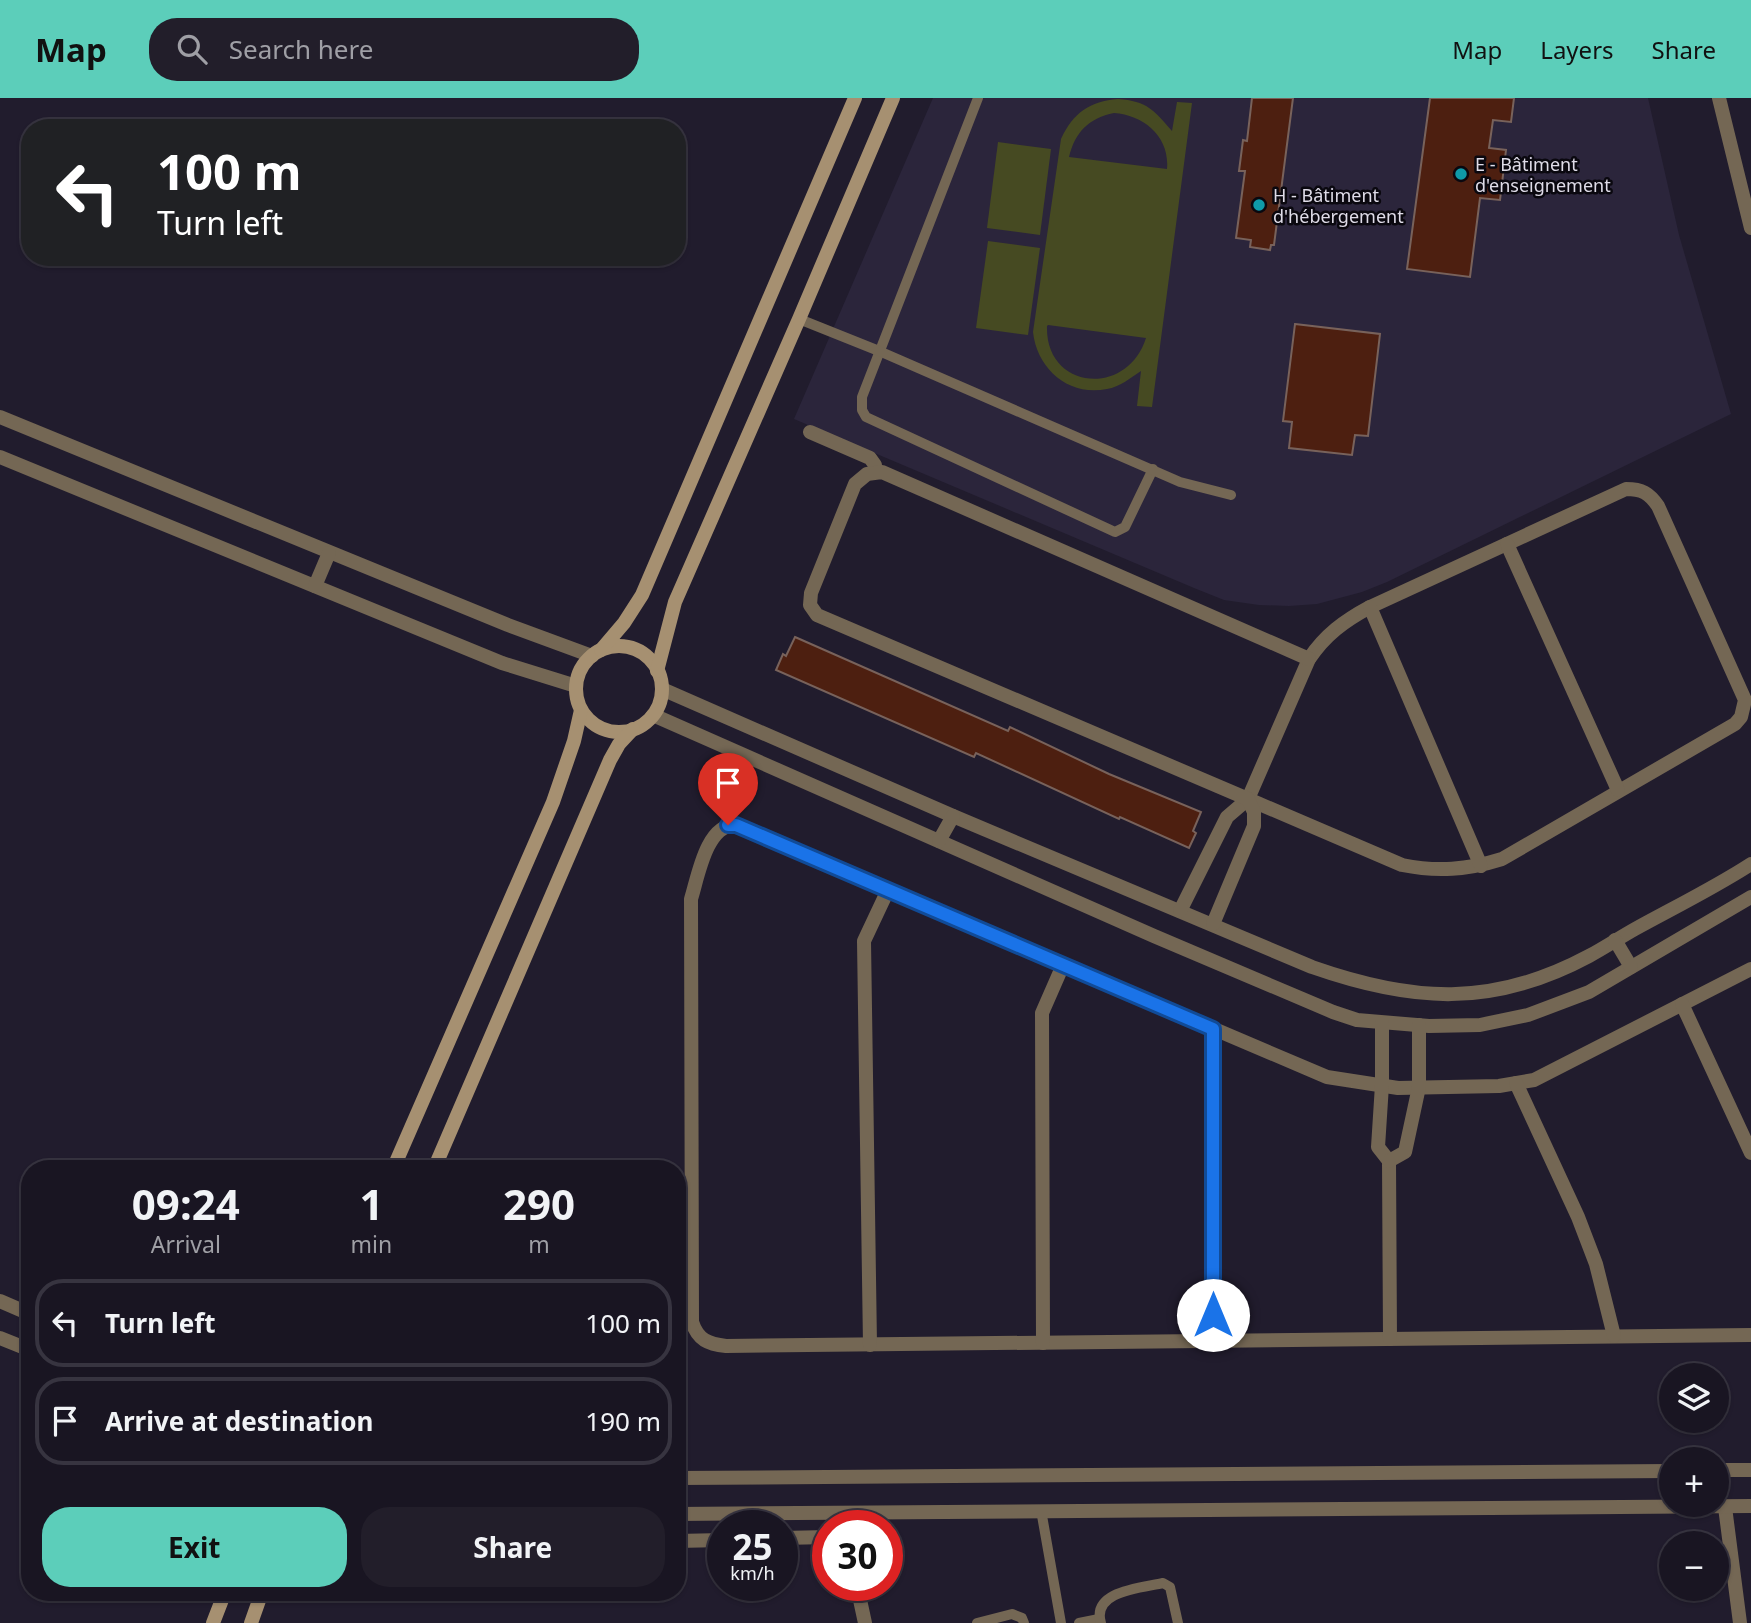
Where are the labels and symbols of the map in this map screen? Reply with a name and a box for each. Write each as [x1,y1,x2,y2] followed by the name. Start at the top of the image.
[1475,152,1611,197] place label: E - Bâtiment d'enseignement
[1453,166,1469,182] marker: E - Bâtiment d'enseignement
[1273,183,1404,228] place label: H - Bâtiment d'hébergement
[1251,197,1267,213] marker: H - Bâtiment d'hébergement
[698,753,758,825] pin
[1176,1278,1250,1352] position arrow
[812,1510,903,1601] speed limit sign: 30

